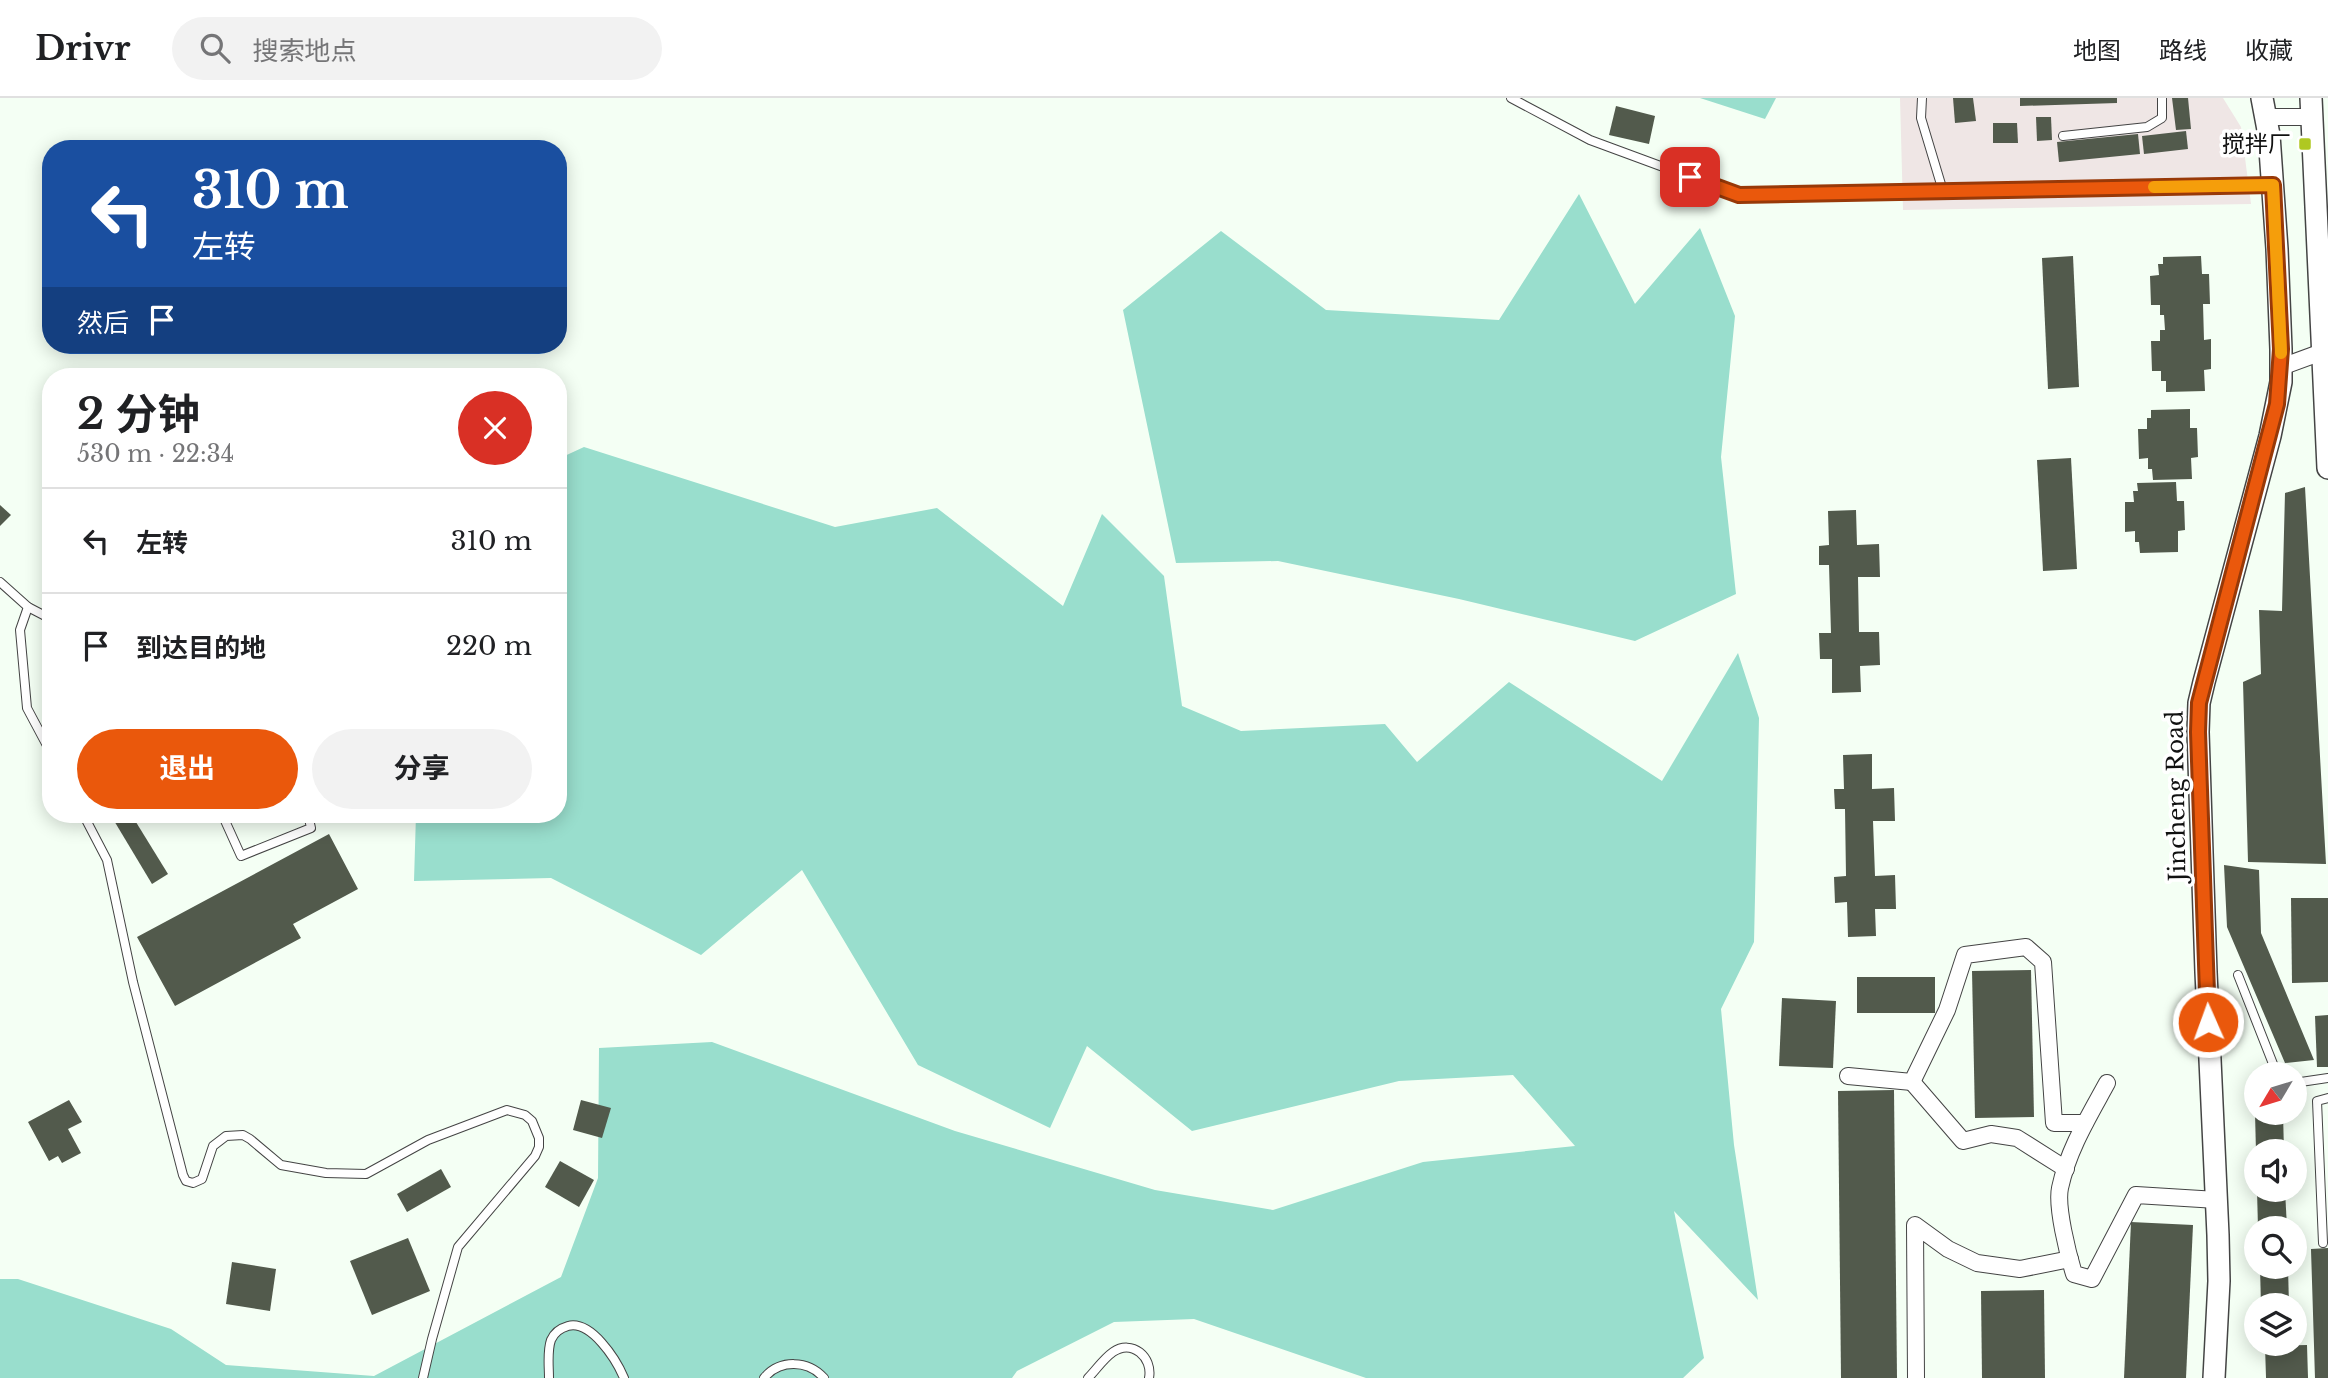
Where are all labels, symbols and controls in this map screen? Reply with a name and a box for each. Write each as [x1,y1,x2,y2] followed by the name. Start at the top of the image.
[172,17,662,80] search box
[35,28,130,69] text: Drivr
[196,29,234,67] icon: search
[252,35,356,67] text: 搜索地点
[2073,36,2121,65] text: 地图
[2159,36,2207,65] text: 路线
[2245,36,2293,65] text: 收藏
[2222,130,2291,158] place label: 搅拌厂
[2297,136,2313,152] marker: 搅拌厂
[1660,147,1720,207] pin
[1671,158,1709,196] icon: arrive
[192,160,349,221] text: 310 m
[77,168,168,259] icon: left
[192,227,256,267] text: 左转
[143,301,181,339] icon: arrive
[77,307,129,339] text: 然后
[77,388,200,440] text: 2 分钟
[458,391,532,465] button: close
[77,440,234,468] text: 530 m · 22:34
[77,522,115,560] icon: left
[450,525,532,557] text: 310 m
[136,527,188,559] text: 左转
[77,627,115,665] icon: arrive
[446,630,532,662] text: 220 m
[136,632,266,664] text: 到达目的地
[2161,710,2192,885] street label: Jincheng Road
[77,729,298,809] button: 退出
[312,729,532,809] button: 分享
[2171,985,2245,1059] position arrow
[2244,1062,2306,1125] north arrow
[2244,1062,2307,1356] map controls
[2244,1139,2307,1202] button: sound
[2244,1216,2307,1279] button: search
[2244,1293,2307,1356] button: layers

